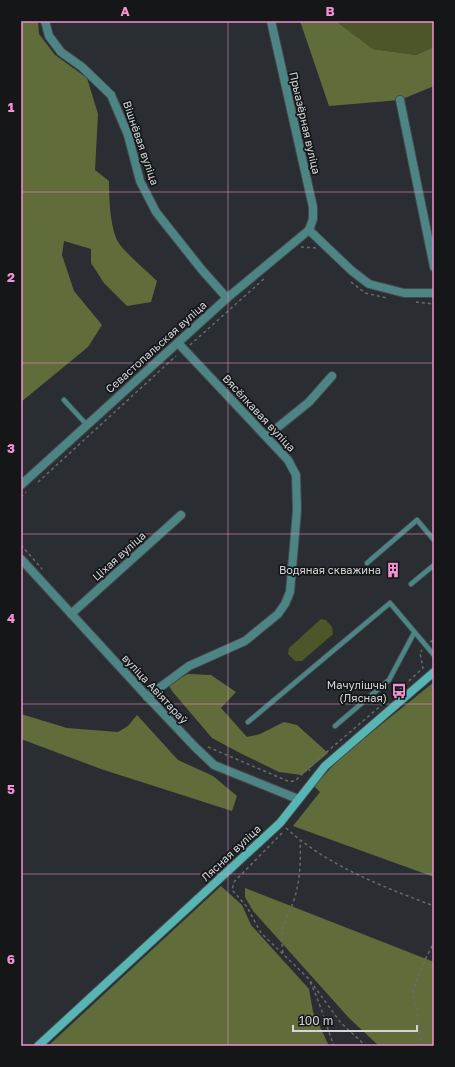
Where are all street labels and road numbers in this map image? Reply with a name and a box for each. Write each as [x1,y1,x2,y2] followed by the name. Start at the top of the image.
[287,70,324,175] street label: Прыазёрная вуліца
[121,99,162,187] street label: Вішнёвая вуліца
[103,298,209,395] street label: Севастопальская вуліца
[220,371,298,454] street label: Вясёлкавая вуліца
[89,528,148,583] street label: Ціхая вуліца
[120,651,191,726] street label: вуліца Авіятараў
[198,822,263,883] street label: Лясная вуліца

